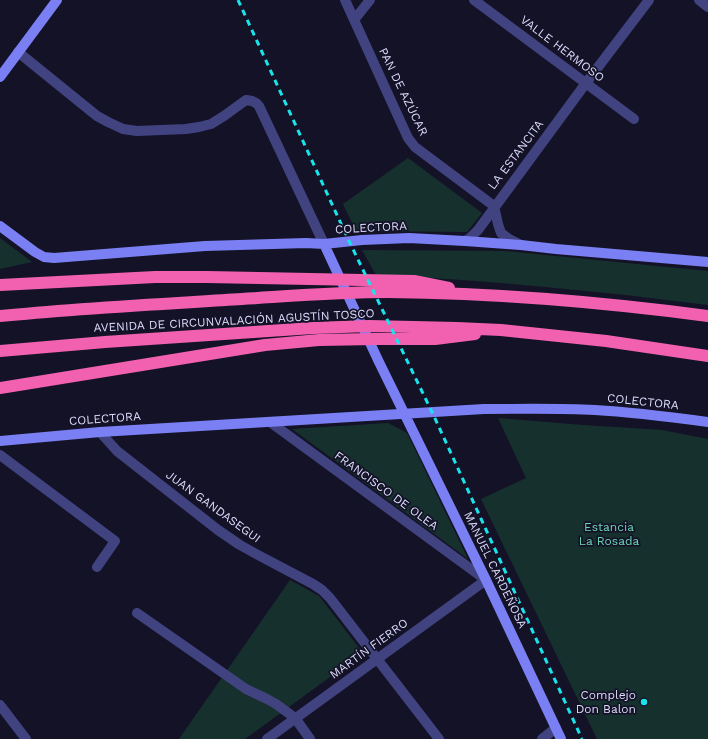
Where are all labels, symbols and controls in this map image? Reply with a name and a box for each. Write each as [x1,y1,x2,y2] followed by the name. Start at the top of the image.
[517,13,607,85] street label: VALLE HERMOSO
[375,46,431,138] street label: PAN DE AZÚCAR
[485,118,547,192] street label: LA ESTANCITA
[335,219,407,237] street label: COLECTORA
[93,306,375,336] street label: AVENIDA DE CIRCUNVALACIÓN AGUSTÍN TOSCO
[606,391,680,413] street label: COLECTORA
[69,409,141,429] street label: COLECTORA
[331,448,441,534] street label: FRANCISCO DE OLEA
[163,468,263,546] street label: JUAN GANDASEGUI
[460,509,530,631] street label: MANUEL CARDEÑOSA
[579,520,639,548] park label: Estancia La Rosada
[327,616,411,682] street label: MARTÍN FIERRO
[576,688,636,716] place label: Complejo Don Balon
[639,697,649,707] marker: Complejo Don Balon

